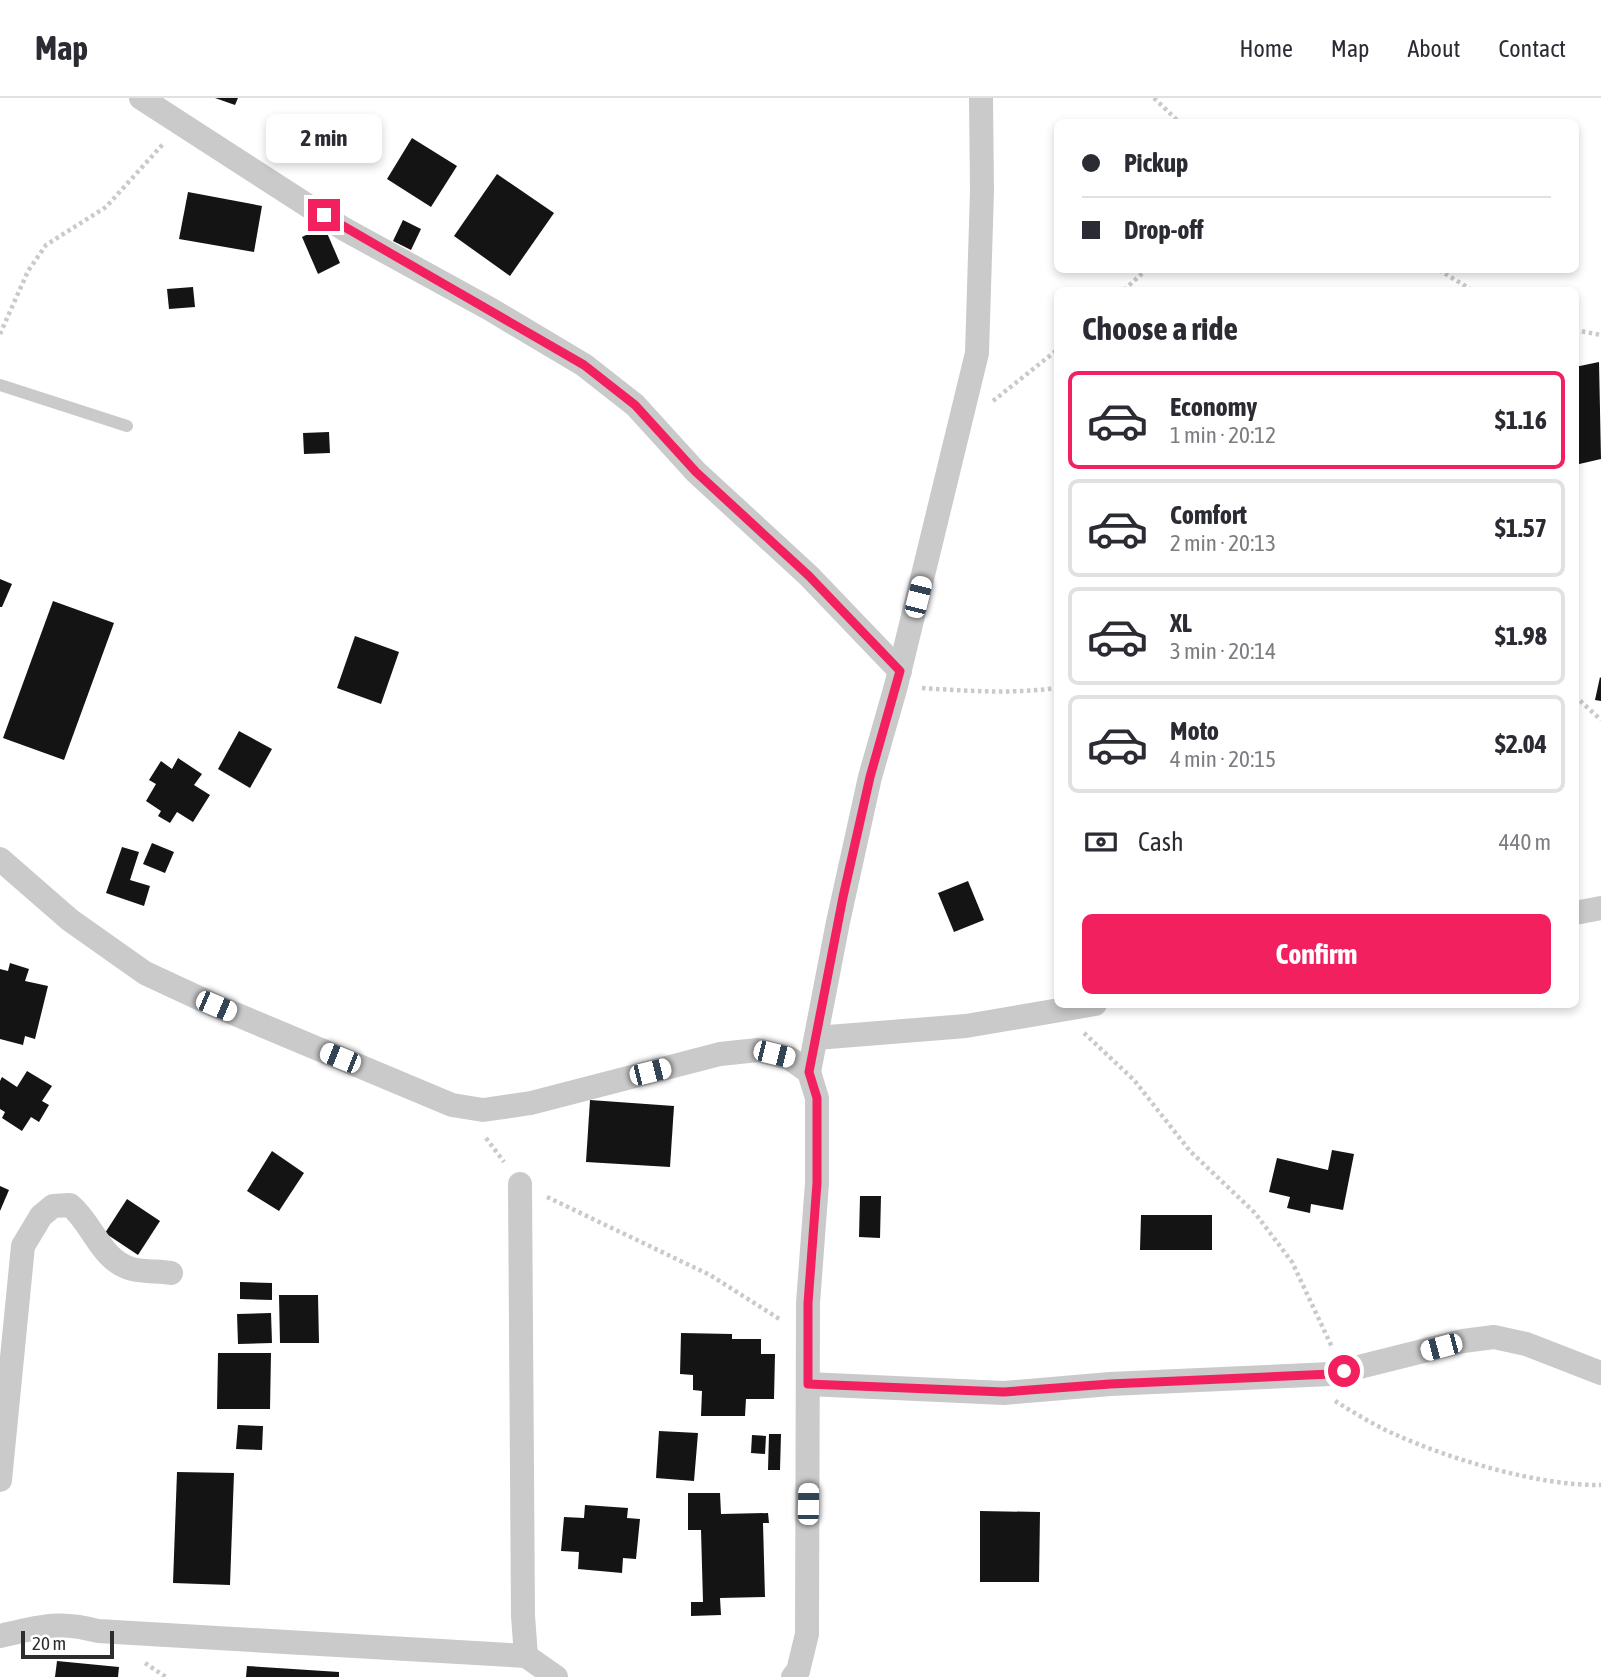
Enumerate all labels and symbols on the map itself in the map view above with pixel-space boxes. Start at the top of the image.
callout: 2 min [266,114,382,162]
route end [308,199,340,231]
car [903,574,934,620]
car [193,988,240,1024]
car [752,1039,797,1069]
car [317,1040,364,1076]
car [628,1057,673,1087]
car [1418,1331,1465,1363]
route start [1328,1355,1360,1387]
car [798,1483,819,1525]
scale bar [21,1628,114,1660]

